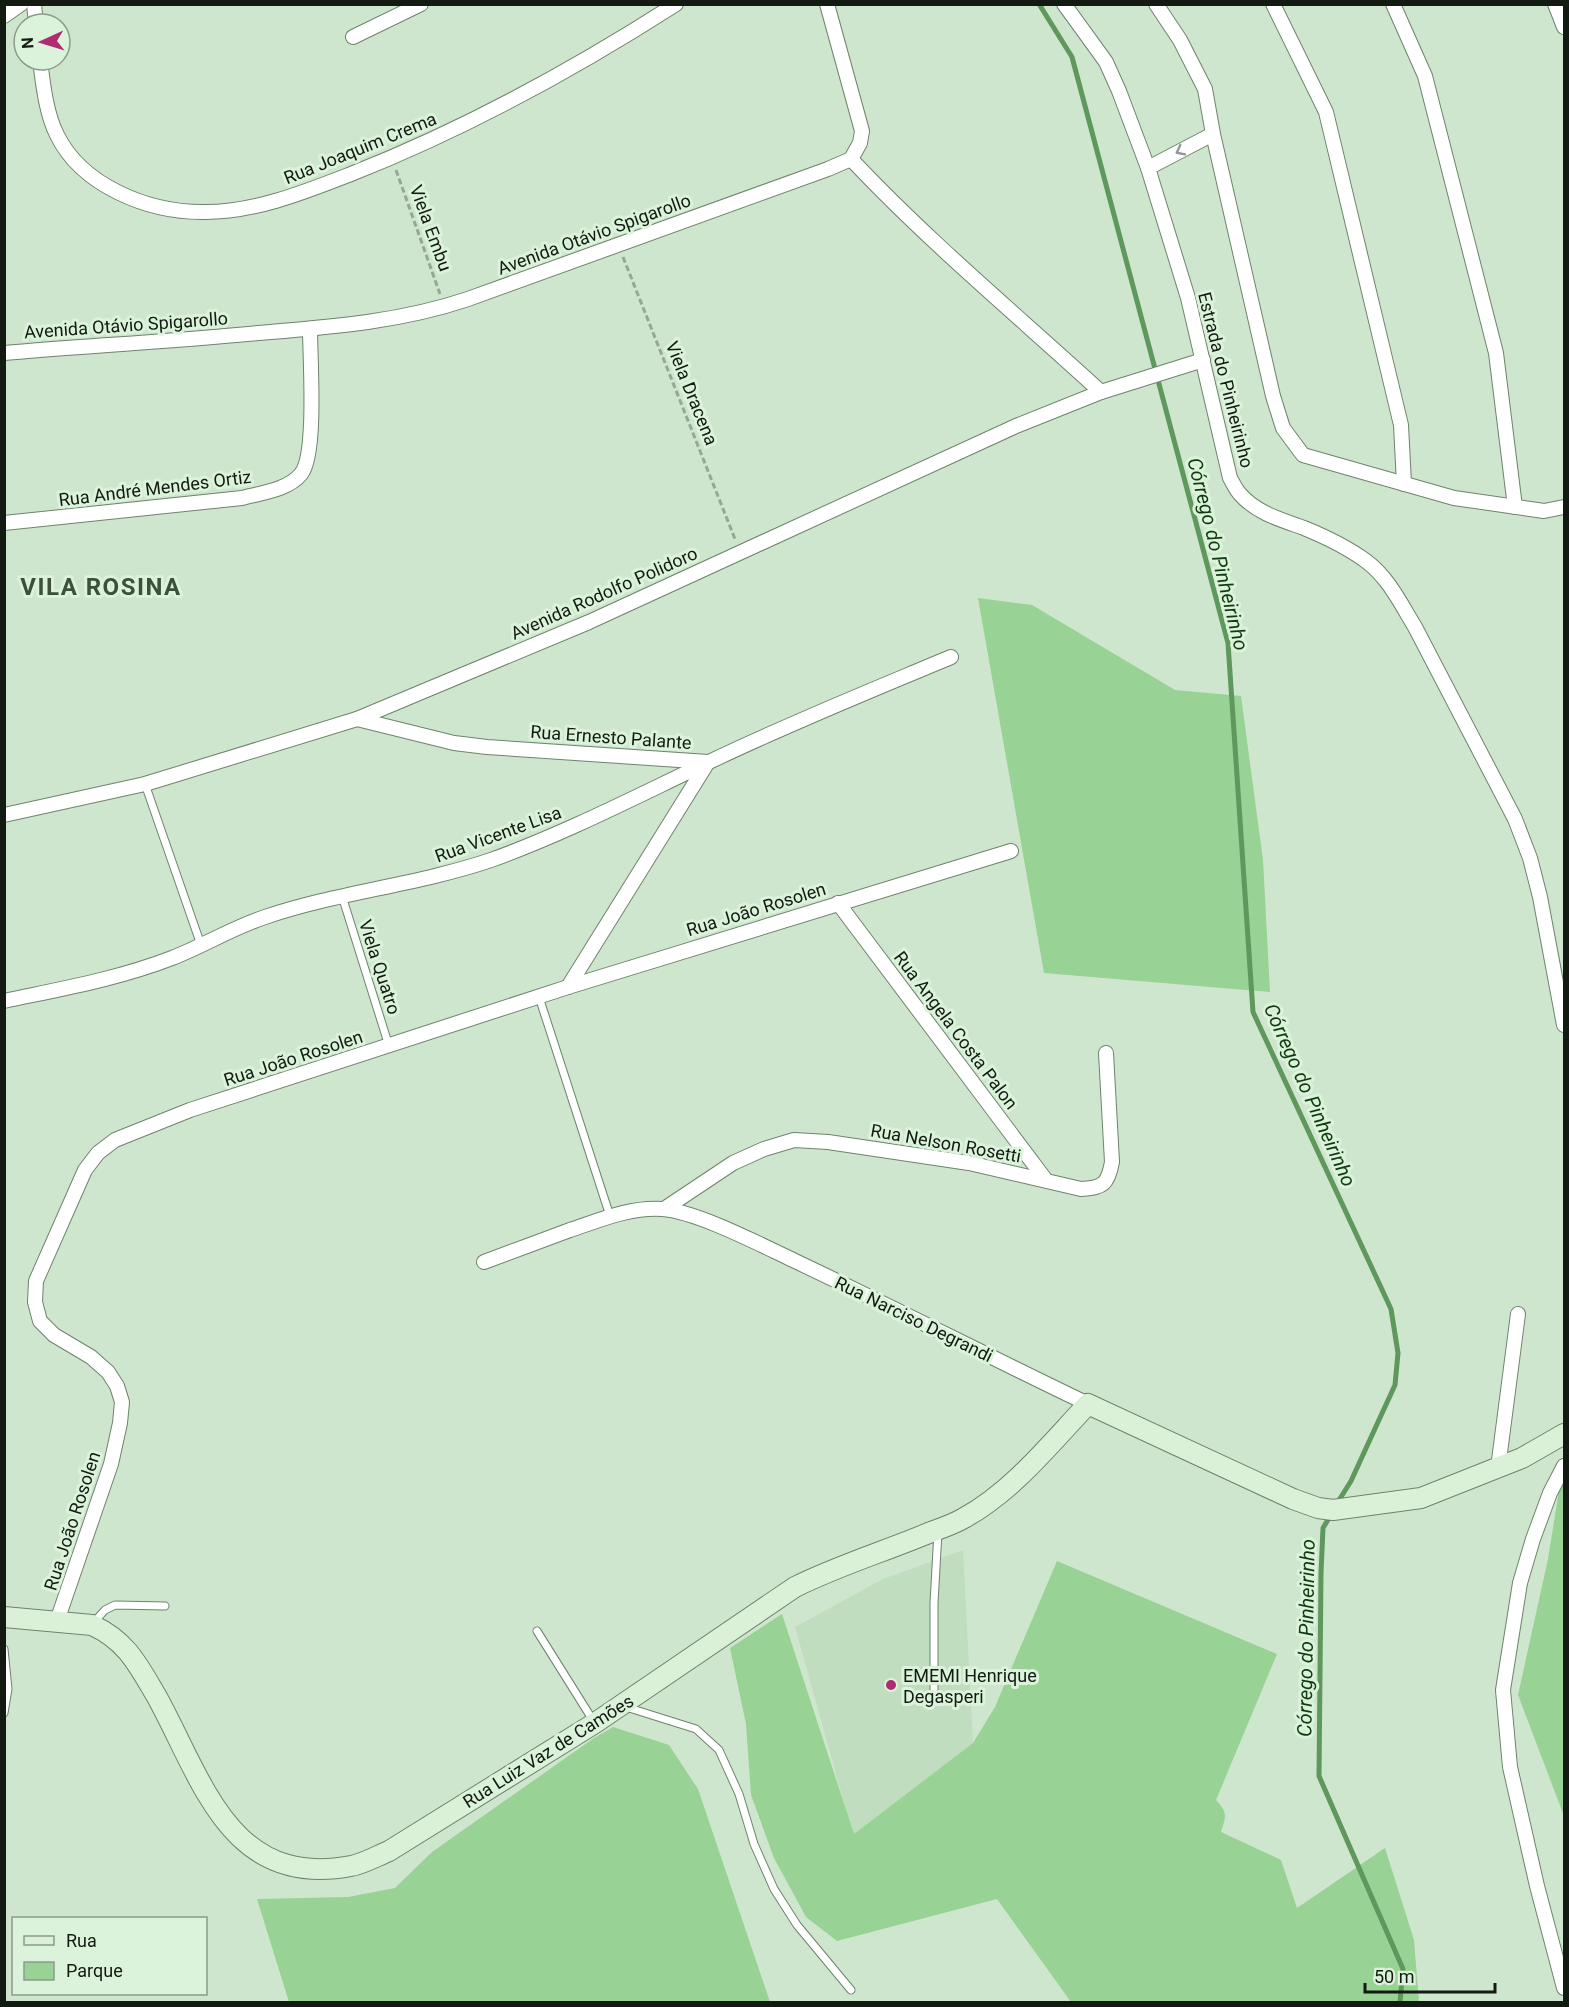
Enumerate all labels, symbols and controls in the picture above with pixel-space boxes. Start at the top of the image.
north arrow [12,12,72,72]
text: N [18,37,37,49]
street label: Rua Joaquim Crema [281,108,439,188]
one-way arrow [1176,144,1187,155]
street label: Viela Embu [406,182,456,274]
street label: Avenida Otávio Spigarollo [494,189,694,279]
street label: Estrada do Pinheirinho [1194,290,1258,470]
street label: Avenida Otávio Spigarollo [23,307,229,343]
street label: Viela Dracena [662,338,722,448]
water label: Córrego do Pinheirinho [1182,455,1254,653]
street label: Rua André Mendes Ortiz [58,466,253,510]
street label: Avenida Rodolfo Polidoro [507,542,701,644]
district label: VILA ROSINA [20,573,182,601]
street label: Rua Ernesto Palante [530,721,692,753]
street label: Rua Vicente Lisa [432,801,564,867]
street label: Rua João Rosolen [684,878,828,940]
street label: Viela Quatro [355,917,405,1017]
street label: Rua Angela Costa Palon [890,947,1022,1113]
water label: Córrego do Pinheirinho [1259,1000,1361,1190]
street label: Rua João Rosolen [221,1026,365,1090]
street label: Rua Nelson Rosetti [869,1119,1023,1167]
street label: Rua Narciso Degrandi [832,1272,996,1366]
street label: Rua João Rosolen [40,1449,104,1593]
water label: Córrego do Pinheirinho [1292,1539,1320,1737]
place label: EMEMI Henrique Degasperi [903,1665,1037,1707]
marker: EMEMI Henrique Degasperi [884,1678,898,1692]
street label: Rua Luiz Vaz de Camões [459,1690,637,1812]
legend [12,1917,207,1995]
text: Rua [66,1930,97,1951]
scale bar [1365,1956,1496,1994]
text: Parque [66,1960,123,1981]
text: 50 m [1374,1966,1414,1987]

